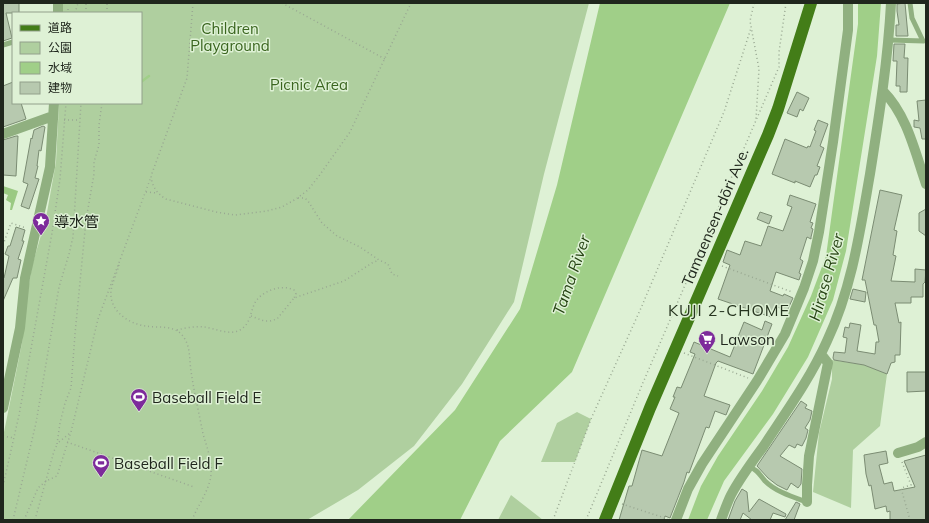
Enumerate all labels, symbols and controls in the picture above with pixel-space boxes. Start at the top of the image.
legend [12,12,142,104]
park label: Children Playground [190,19,270,55]
text: 道路 [48,20,72,35]
text: 公園 [48,40,72,55]
text: 水域 [48,60,72,75]
park label: Picnic Area [270,75,348,94]
text: 建物 [48,80,72,95]
street label: Tamaensen-dōri Ave. [677,145,753,289]
place icon: 導水管 [31,211,51,236]
place label: 導水管 [54,212,99,231]
water label: Hirase River [804,230,848,323]
water label: Tama River [548,231,594,318]
district label: KUJI 2-CHOME [668,300,790,320]
supermarket icon: Lawson [697,329,717,354]
place label: Lawson [720,330,775,349]
sports icon: Baseball Field E [129,387,149,412]
place label: Baseball Field E [152,388,262,407]
sports icon: Baseball Field F [91,453,111,478]
place label: Baseball Field F [114,454,223,473]

